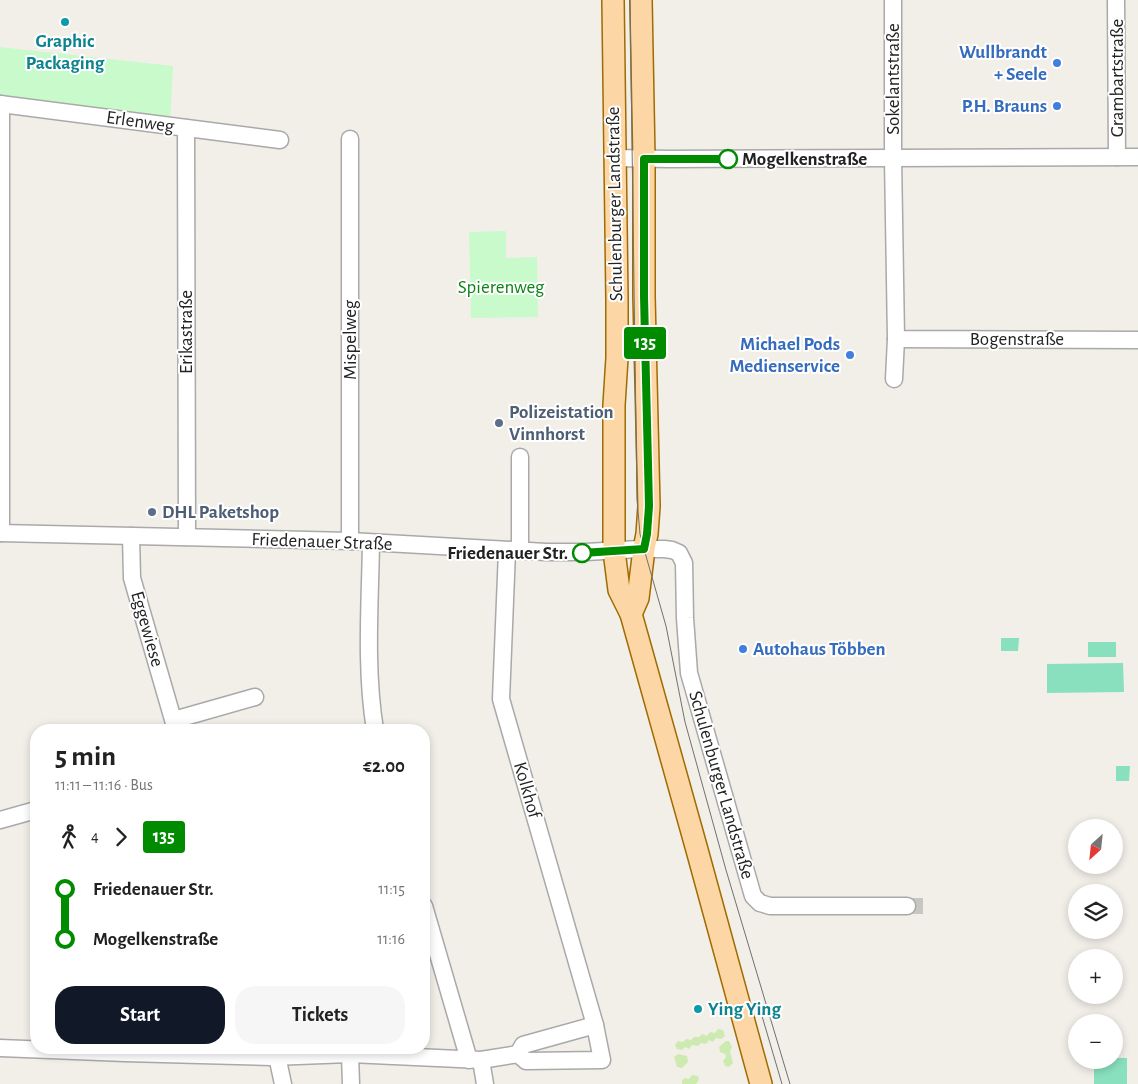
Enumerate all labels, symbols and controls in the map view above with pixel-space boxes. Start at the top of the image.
marker: Graphic Packaging [59,16,71,28]
street label: Grambartstraße [1108,19,1127,137]
street label: Sokelantstraße [884,23,903,135]
place label: Graphic Packaging [26,32,105,73]
place label: Wullbrandt + Seele [959,43,1048,84]
marker: Wullbrandt + Seele [1051,57,1063,69]
place label: P.H. Brauns [962,97,1047,116]
marker: P.H. Brauns [1051,100,1063,112]
street label: Schulenburger Landstraße [604,107,626,301]
street label: Erlenweg [105,108,176,136]
marker: Mogelkenstraße [718,149,738,169]
place label: Mogelkenstraße [742,150,867,169]
park label: Spierenweg [458,278,545,297]
street label: Erikastraße [177,290,196,374]
street label: Mispelweg [341,299,360,380]
line badge: 135 [616,327,674,359]
street label: Bogenstraße [970,330,1064,349]
text: 135 [634,334,656,352]
place label: Michael Pods Medienservice [730,335,840,376]
marker: Michael Pods Medienservice [844,349,856,361]
place label: Polizeistation Vinnhorst [509,403,614,444]
marker: Polizeistation Vinnhorst [493,417,505,429]
place label: DHL Paketshop [162,503,279,522]
marker: DHL Paketshop [146,506,158,518]
street label: Friedenauer Straße [251,530,393,554]
marker: Friedenauer Str. [572,543,592,563]
place label: Friedenauer Str. [447,544,568,563]
street label: Eggewiese [127,589,167,669]
place label: Autohaus Többen [753,640,886,659]
marker: Autohaus Többen [737,643,749,655]
street label: Schulenburger Landstraße [685,689,757,881]
text: 5 min [55,743,116,771]
text: €2.00 [363,757,405,776]
street label: Kolkhof [510,760,544,821]
text: 11:11 – 11:16 · Bus [55,777,153,793]
north arrow [1068,819,1122,874]
map controls [1068,819,1123,1069]
icon: walk [55,823,83,851]
icon: forward [107,823,135,851]
text: 4 [91,828,99,844]
text: 135 [153,828,175,846]
text: Friedenauer Str. [93,880,214,899]
text: 11:15 [378,881,405,897]
button: layers [1068,884,1123,939]
text: Mogelkenstraße [93,930,218,949]
text: 11:16 [377,931,405,947]
button: + [1068,949,1123,1004]
button: Start [55,986,225,1044]
button: Tickets [235,986,405,1044]
place label: Ying Ying [708,1000,781,1019]
marker: Ying Ying [692,1003,704,1015]
button: − [1068,1014,1123,1069]

